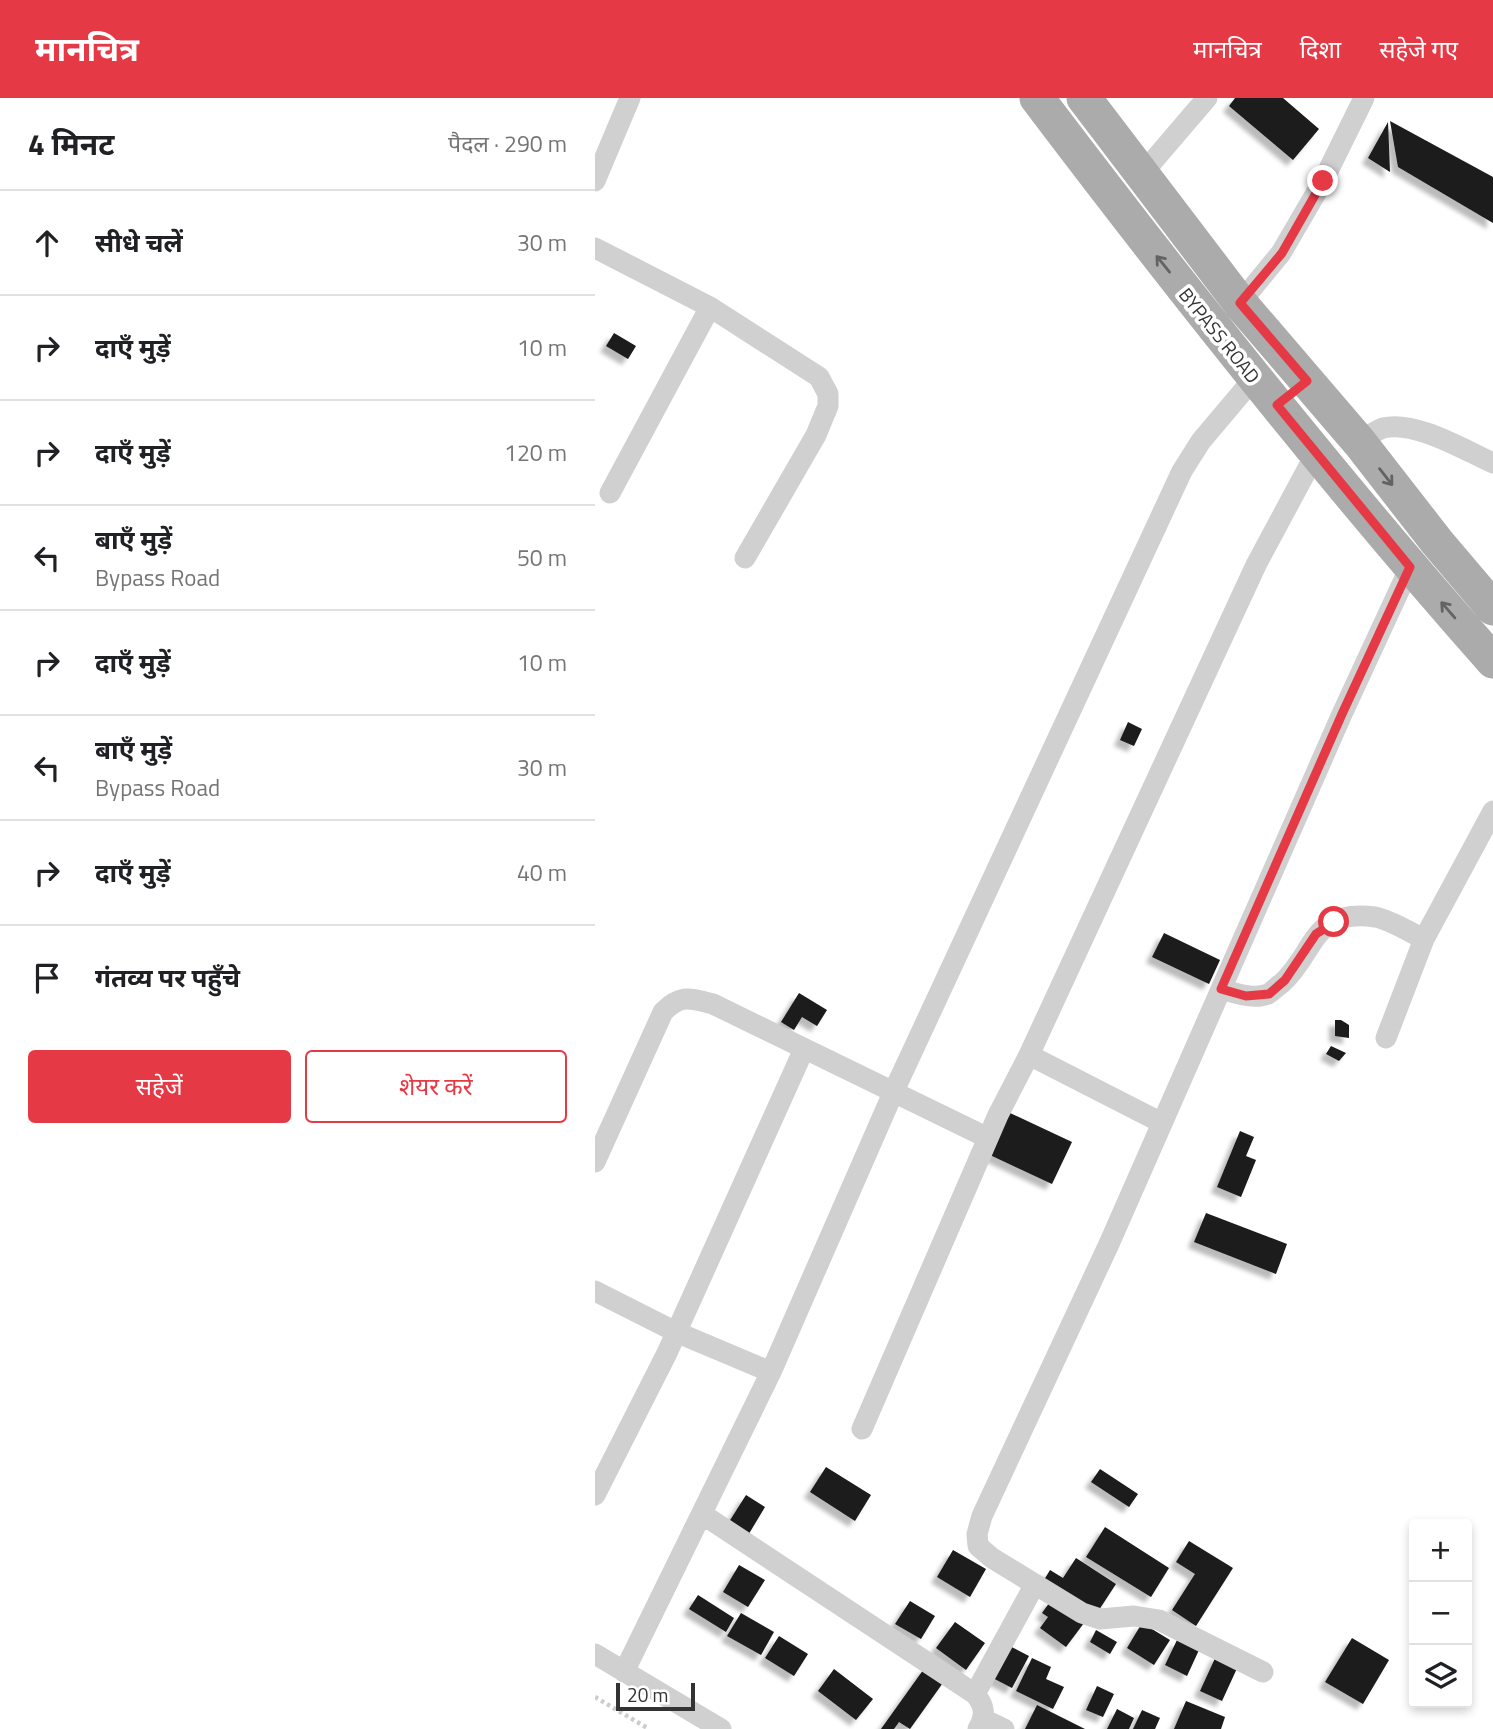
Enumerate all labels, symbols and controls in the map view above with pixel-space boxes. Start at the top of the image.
text: मानचित्र [35,24,139,74]
text: मानचित्र [1193,31,1262,67]
text: दिशा [1300,31,1341,67]
text: सहेजे गए [1379,31,1458,67]
text: 4 मिनट [28,121,114,167]
text: पैदल · 290 m [448,126,567,161]
route end [1307,165,1338,196]
text: सीधे चलें [95,223,183,262]
icon: ahead [28,224,66,262]
text: 30 m [517,225,567,260]
one-way arrow [1156,256,1171,274]
street label: BYPASS ROAD [1172,281,1268,389]
text: दाएँ मुड़ें [95,328,171,367]
icon: right [28,329,66,367]
text: 10 m [517,330,567,365]
text: दाएँ मुड़ें [95,433,171,472]
icon: right [28,434,66,472]
text: 120 m [504,435,567,470]
one-way arrow [1379,467,1394,486]
text: बाएँ मुड़ें [95,520,172,559]
icon: left [28,539,66,577]
text: 50 m [517,540,567,575]
text: Bypass Road [95,560,220,595]
one-way arrow [1440,601,1456,619]
text: दाएँ मुड़ें [95,643,171,682]
icon: right [28,644,66,682]
text: 10 m [517,645,567,680]
text: बाएँ मुड़ें [95,730,172,769]
icon: left [28,749,66,787]
text: 30 m [517,750,567,785]
text: Bypass Road [95,770,220,805]
text: दाएँ मुड़ें [95,853,171,892]
icon: right [28,854,66,892]
text: 40 m [517,855,567,890]
route start [1318,906,1349,937]
text: गंतव्य पर पहुँचे [95,958,240,997]
icon: arrive [28,959,66,997]
button: सहेजें [28,1050,291,1123]
button: शेयर करें [305,1050,567,1123]
map controls [1409,1519,1472,1708]
button: + [1409,1519,1472,1582]
button: − [1409,1582,1472,1645]
button: layers [1409,1645,1472,1708]
scale bar [616,1680,695,1712]
text: 20 m [627,1680,668,1709]

